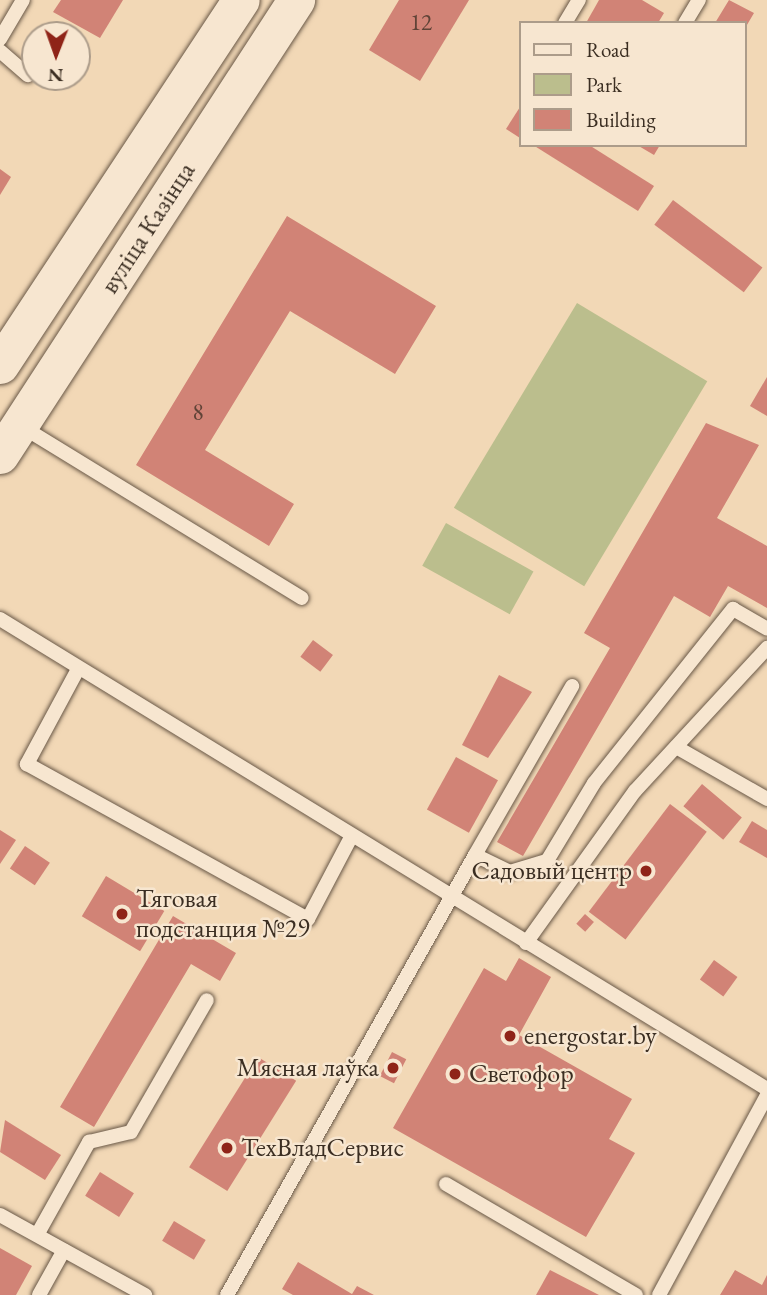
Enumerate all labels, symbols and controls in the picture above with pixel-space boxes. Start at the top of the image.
house number: 12 [410,8,432,36]
north arrow [21,21,91,91]
legend [518,21,746,147]
text: Road [586,36,630,63]
text: N [48,63,64,88]
text: Park [586,71,622,98]
text: Building [586,106,656,133]
street label: вуліца Казінца [94,157,202,299]
house number: 8 [192,398,204,426]
place label: Садовый центр [471,855,632,887]
marker: Садовый центр [638,863,654,879]
place label: Тяговая подстанция №29 [136,883,310,944]
marker: Тяговая подстанция №29 [114,906,130,922]
place label: energostar.by [524,1020,657,1052]
marker: energostar.by [502,1028,518,1044]
place label: Мясная лаўка [237,1052,379,1084]
place label: Светофор [469,1058,574,1090]
marker: Мясная лаўка [385,1060,401,1076]
marker: Светофор [447,1066,463,1082]
place label: ТехВладСервис [241,1132,404,1164]
marker: ТехВладСервис [219,1140,235,1156]

